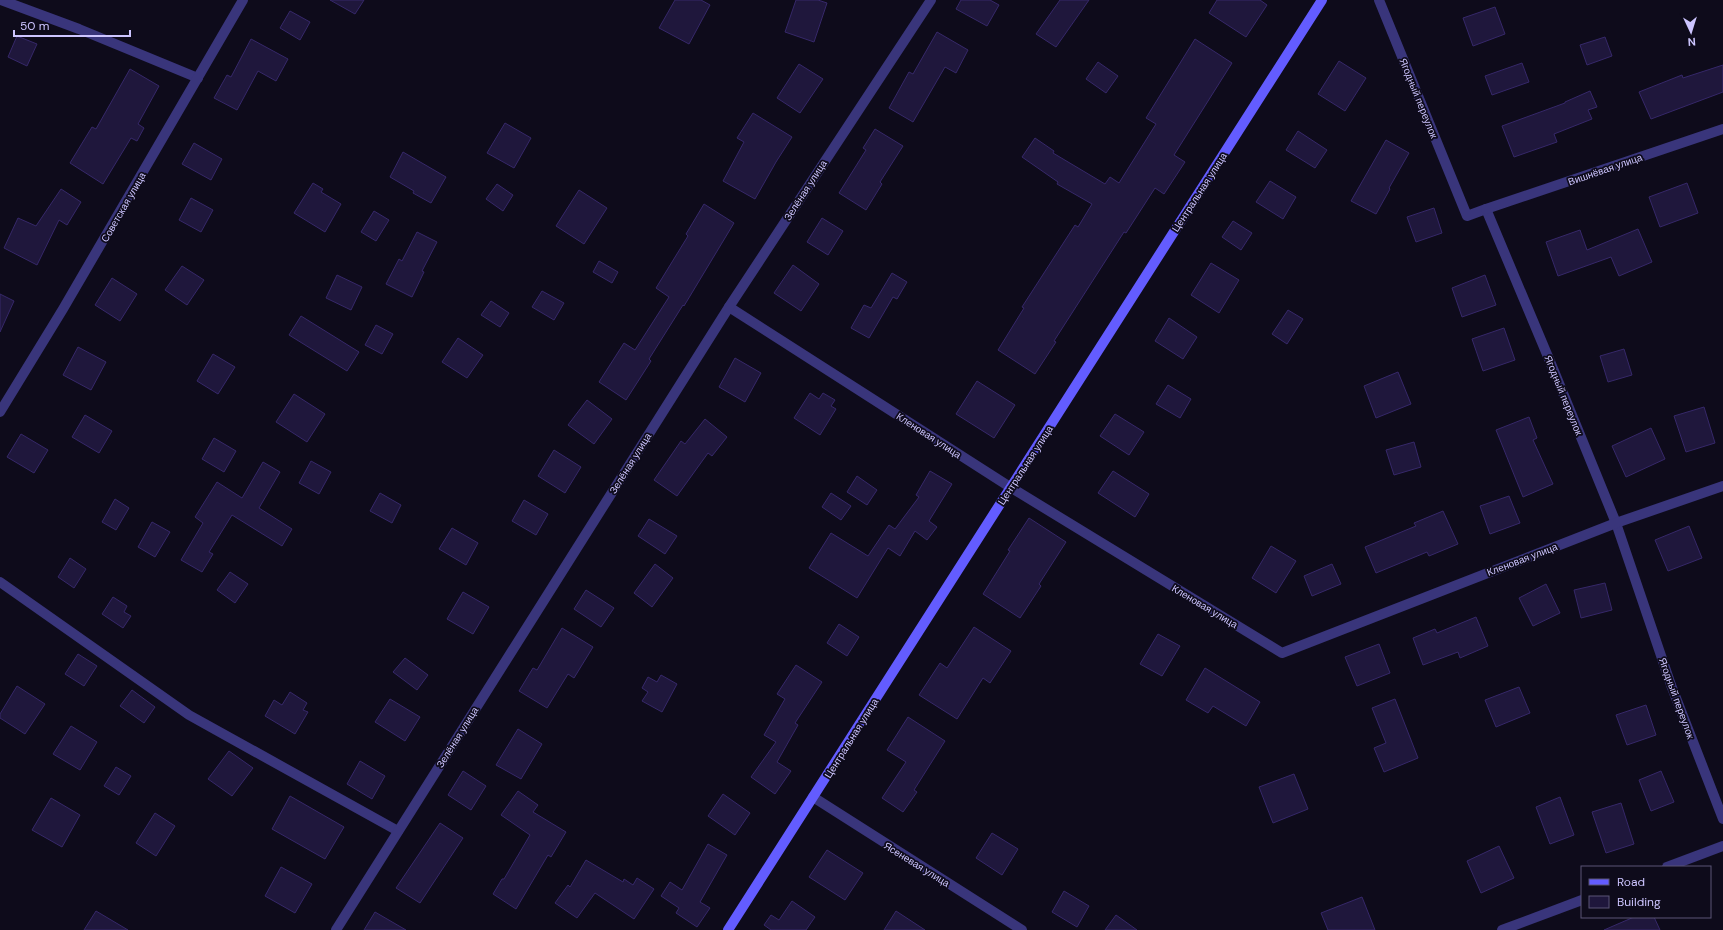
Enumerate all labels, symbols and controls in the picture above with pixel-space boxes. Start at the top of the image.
scale bar [14,12,130,38]
north arrow [1671,12,1711,52]
text: 50 m [20,18,49,34]
text: N [1687,35,1696,49]
street label: Ягодный переулок [1397,56,1441,141]
street label: Центральная улица [1169,150,1230,234]
street label: Вишнёвая улица [1566,151,1644,188]
street label: Зелёная улица [781,157,830,223]
street label: Советская улица [98,170,149,244]
street label: Ягодный переулок [1542,353,1586,438]
street label: Кленовая улица [894,410,964,461]
street label: Центральная улица [995,423,1056,507]
street label: Зелёная улица [607,430,655,496]
street label: Кленовая улица [1485,540,1560,579]
street label: Кленовая улица [1169,582,1240,631]
street label: Ягодный переулок [1656,656,1697,741]
street label: Центральная улица [822,695,882,781]
street label: Зелёная улица [434,704,482,770]
street label: Ясеневая улица [881,839,952,890]
legend [1581,866,1711,918]
text: Road [1617,874,1645,890]
text: Building [1617,894,1661,910]

